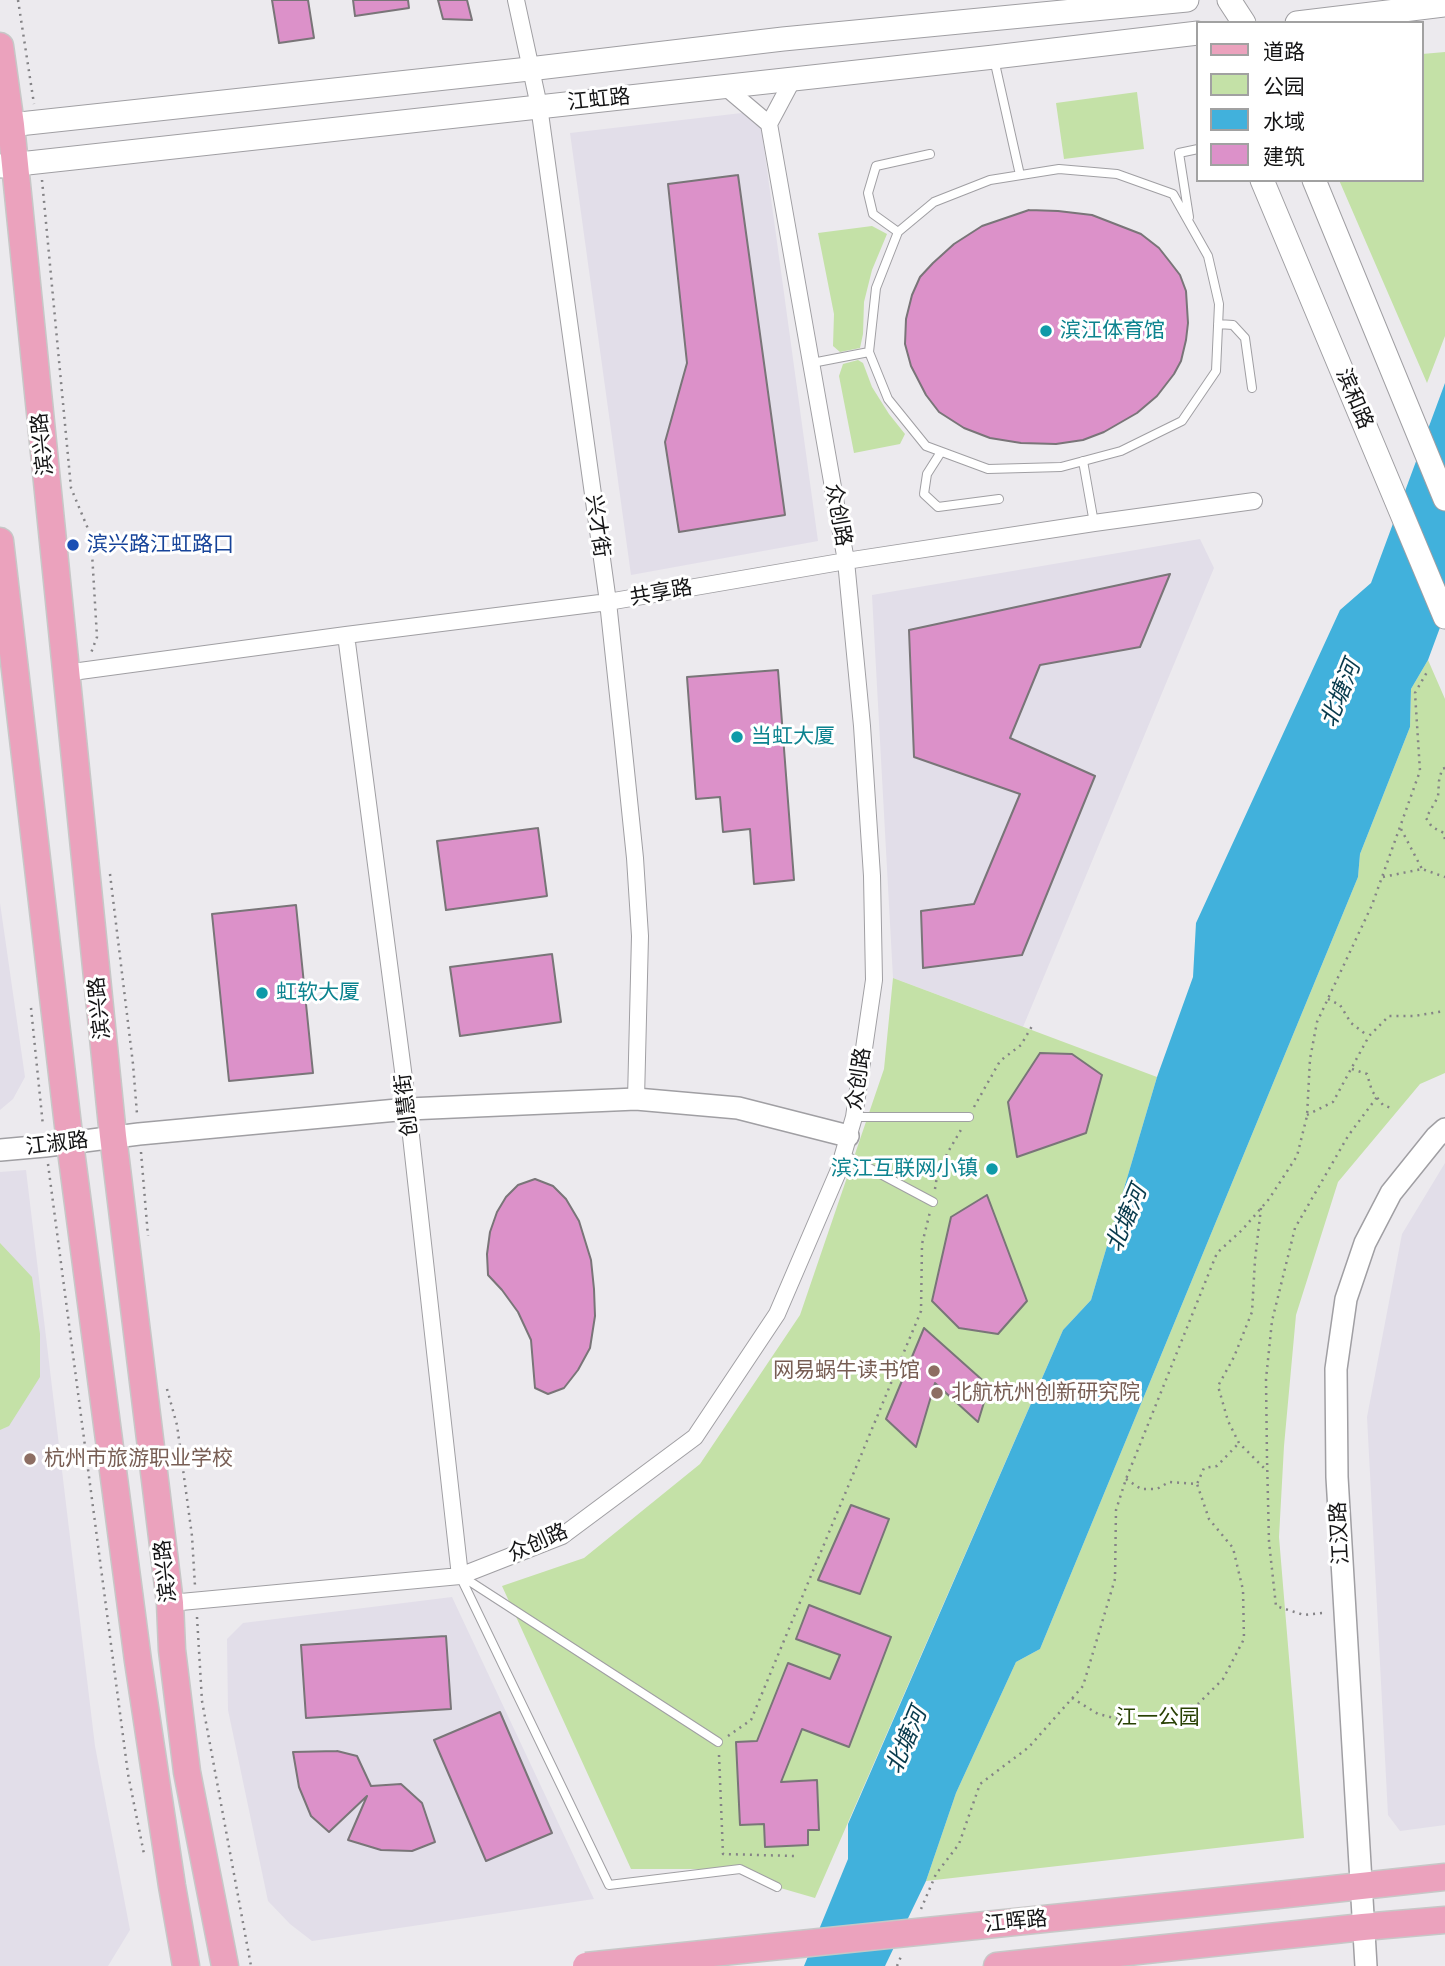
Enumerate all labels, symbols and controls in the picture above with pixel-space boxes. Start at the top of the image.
legend [1196,21,1424,182]
text: 道路 [1263,38,1305,65]
text: 公园 [1263,73,1305,100]
street label: 江虹路 [566,84,632,116]
text: 水域 [1263,108,1305,135]
text: 建筑 [1263,143,1305,170]
place label: 滨江体育馆 [1060,318,1165,344]
marker: 滨江体育馆 [1038,323,1054,339]
street label: 滨和路 [1330,365,1378,433]
street label: 滨兴路 [27,411,59,477]
street label: 众创路 [820,482,856,548]
street label: 兴才街 [580,493,614,559]
place label: 滨兴路江虹路口 [87,532,234,558]
marker: 滨兴路江虹路口 [65,537,81,553]
street label: 共享路 [628,575,694,611]
water label: 北塘河 [1315,657,1367,731]
place label: 当虹大厦 [751,724,835,750]
marker: 当虹大厦 [729,729,745,745]
street label: 滨兴路 [84,975,116,1041]
place label: 虹软大厦 [276,980,360,1006]
marker: 虹软大厦 [254,985,270,1001]
street label: 众创路 [842,1046,876,1112]
street label: 创慧街 [391,1072,423,1138]
street label: 江淑路 [24,1128,90,1160]
place label: 滨江互联网小镇 [831,1156,978,1182]
marker: 滨江互联网小镇 [984,1161,1000,1177]
water label: 北塘河 [1101,1182,1153,1256]
place label: 网易蜗牛读书馆 [773,1358,920,1384]
marker: 网易蜗牛读书馆 [926,1363,942,1379]
place label: 北航杭州创新研究院 [951,1380,1140,1406]
marker: 北航杭州创新研究院 [929,1385,945,1401]
place label: 杭州市旅游职业学校 [44,1446,233,1472]
marker: 杭州市旅游职业学校 [22,1451,38,1467]
street label: 江汉路 [1326,1501,1354,1565]
street label: 众创路 [504,1519,572,1567]
street label: 滨兴路 [150,1538,182,1604]
water label: 北塘河 [881,1704,933,1778]
park label: 江一公园 [1116,1705,1200,1731]
street label: 江晖路 [983,1906,1049,1938]

